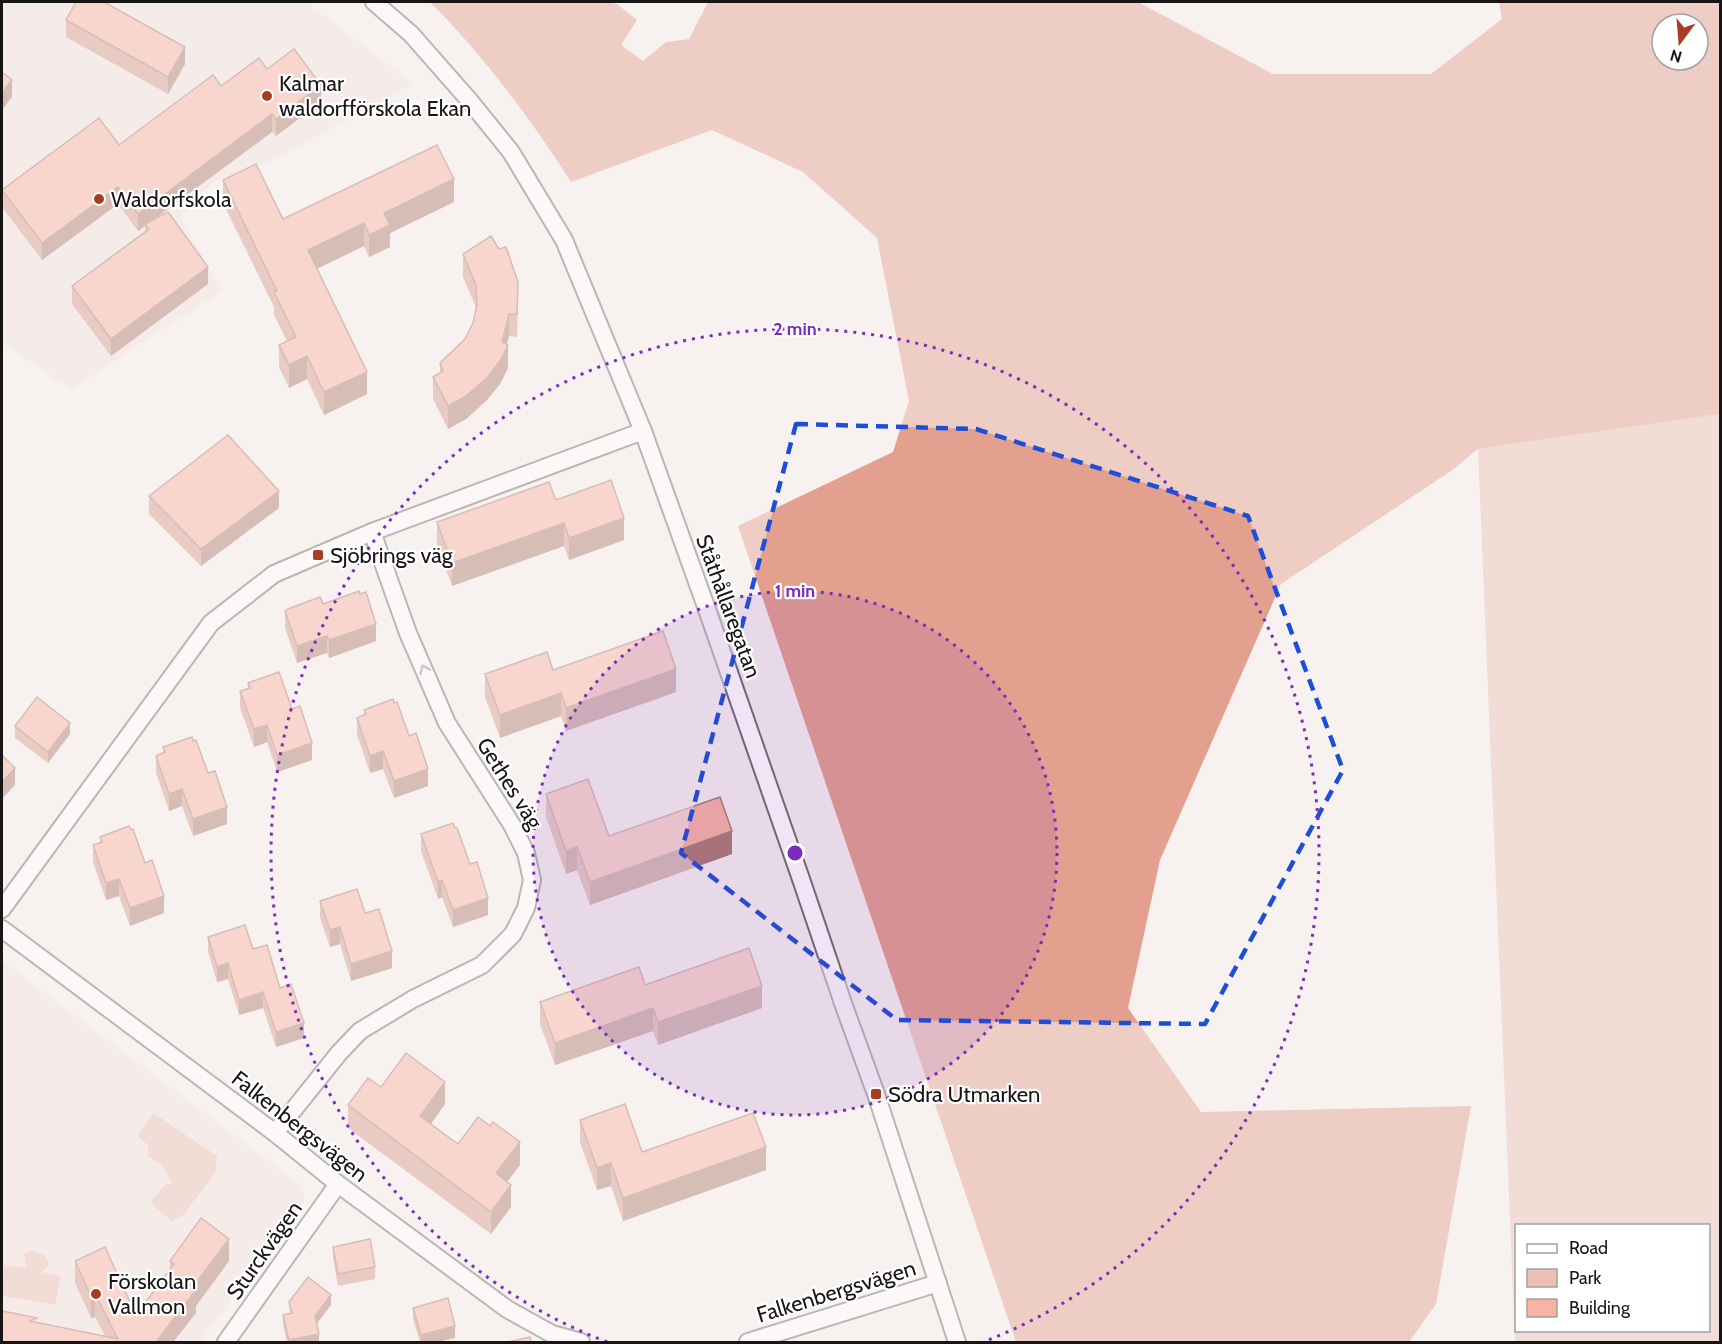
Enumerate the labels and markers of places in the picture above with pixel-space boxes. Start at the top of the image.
place label: Kalmar waldorfförskola Ekan [279,70,471,122]
marker: Kalmar waldorfförskola Ekan [260,89,274,103]
place label: Waldorfskola [111,186,232,213]
marker: Waldorfskola [92,192,106,206]
place label: Sjöbrings väg [330,542,454,569]
marker: Sjöbrings väg [311,548,325,562]
centre of rings [785,843,805,863]
place label: Södra Utmarken [888,1081,1040,1108]
marker: Södra Utmarken [869,1087,883,1101]
place label: Förskolan Vallmon [108,1268,196,1320]
marker: Förskolan Vallmon [89,1287,103,1301]

